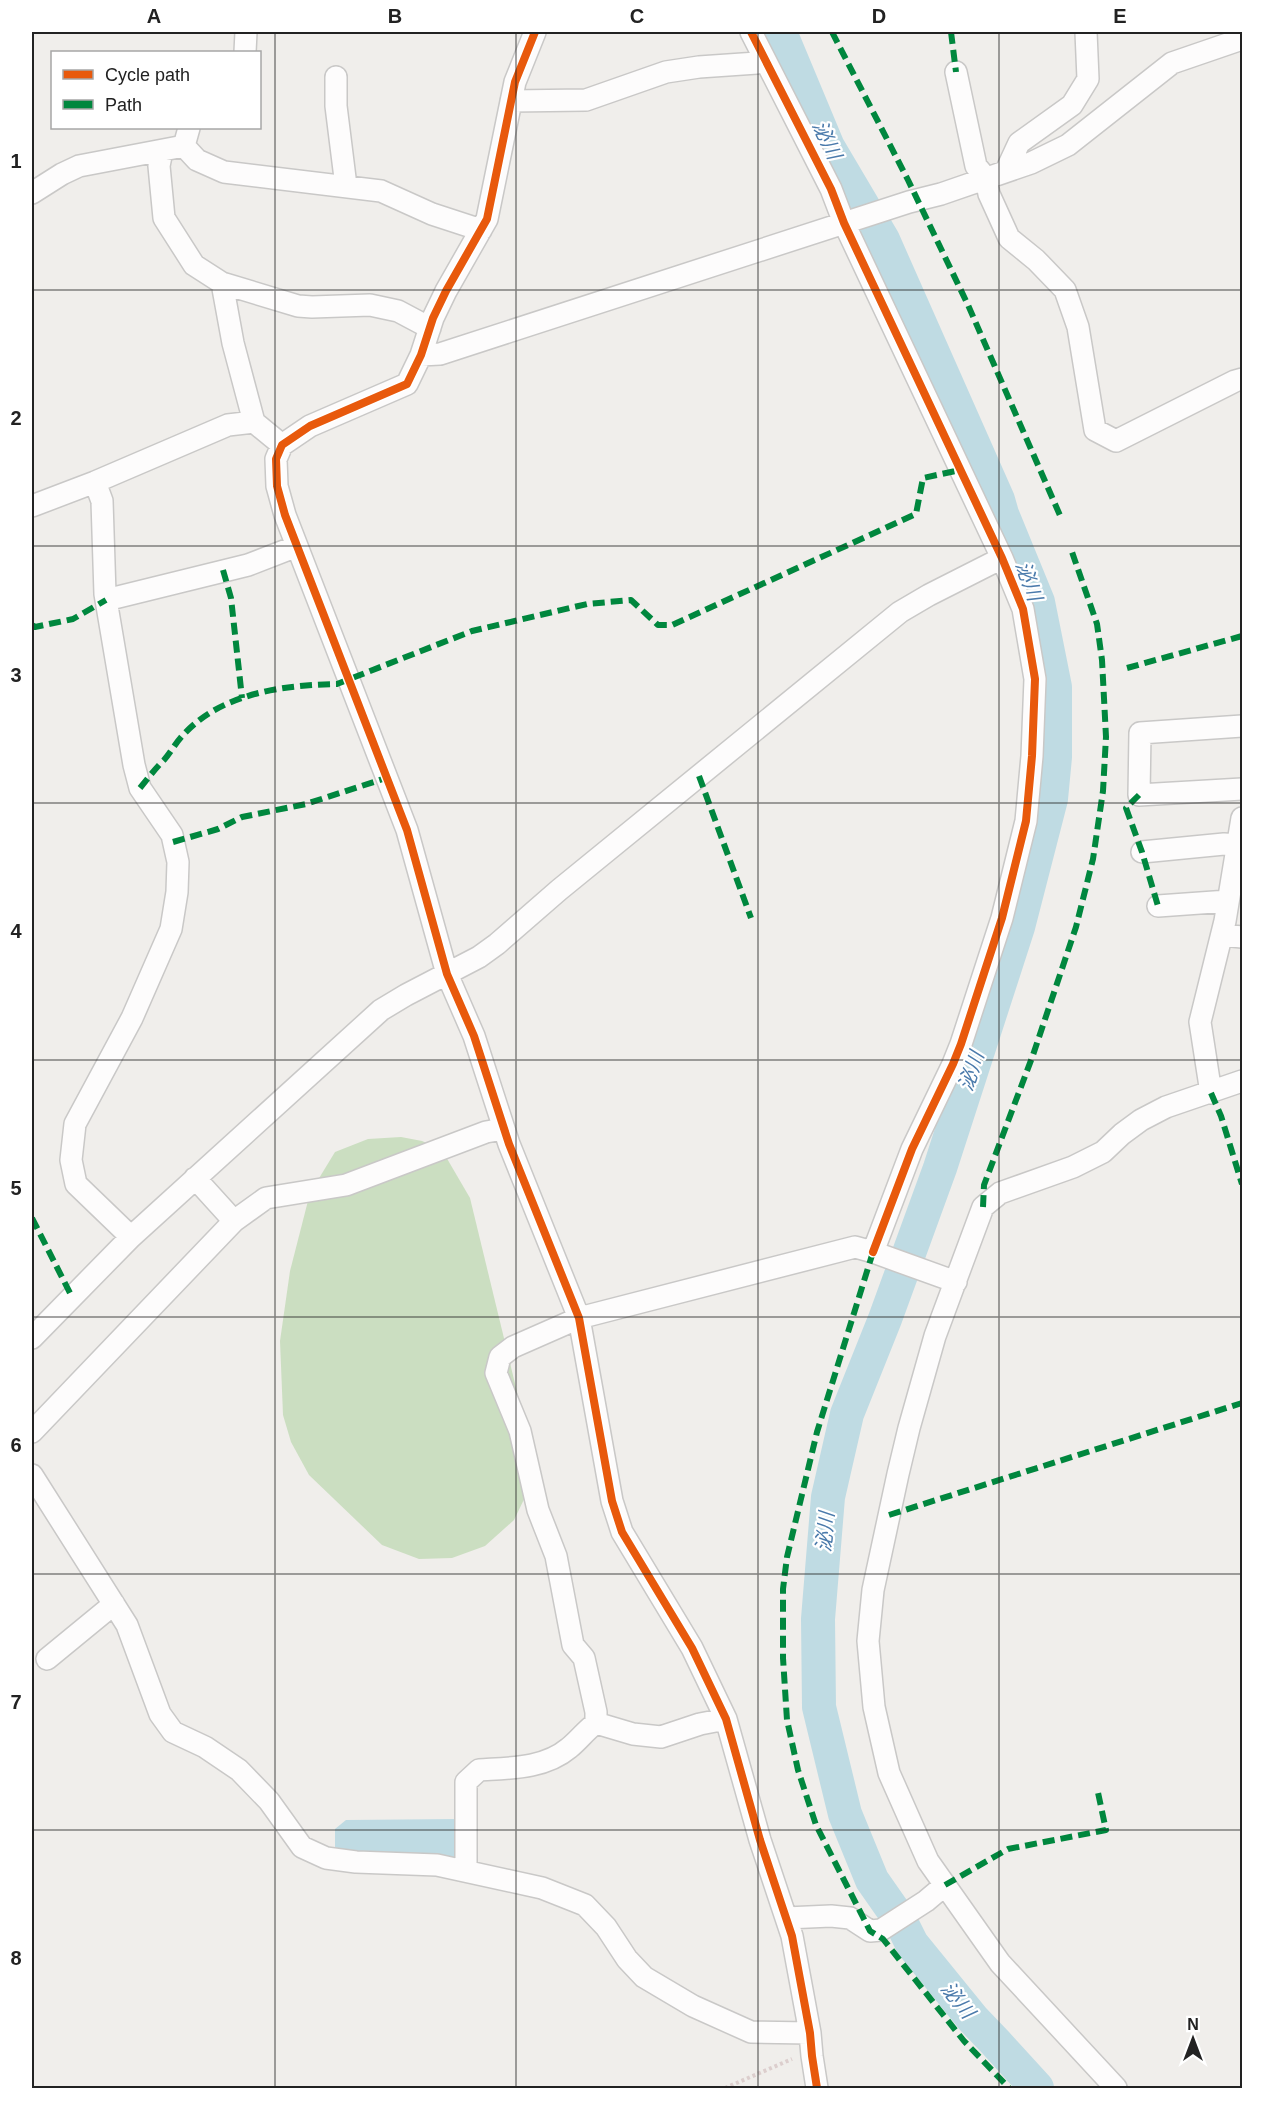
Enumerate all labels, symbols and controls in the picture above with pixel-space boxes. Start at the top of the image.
text: A [147,5,161,27]
text: B [388,5,402,27]
text: C [630,5,644,27]
text: D [872,5,886,27]
text: E [1113,5,1127,27]
legend [51,51,261,129]
text: Cycle path [105,65,190,85]
text: Path [105,95,142,115]
water label: 泌川 [808,117,847,165]
text: 1 [10,150,22,172]
text: 2 [10,407,22,429]
water label: 泌川 [1012,558,1047,605]
text: 3 [10,664,22,686]
text: 4 [10,920,22,942]
water label: 泌川 [954,1047,988,1093]
text: 5 [10,1177,22,1199]
text: 6 [10,1434,22,1456]
water label: 泌川 [812,1509,838,1553]
text: 7 [10,1691,22,1713]
text: 8 [10,1947,22,1969]
water label: 泌川 [937,1978,980,2024]
north arrow [1163,2009,1223,2069]
text: N [1187,2016,1199,2033]

